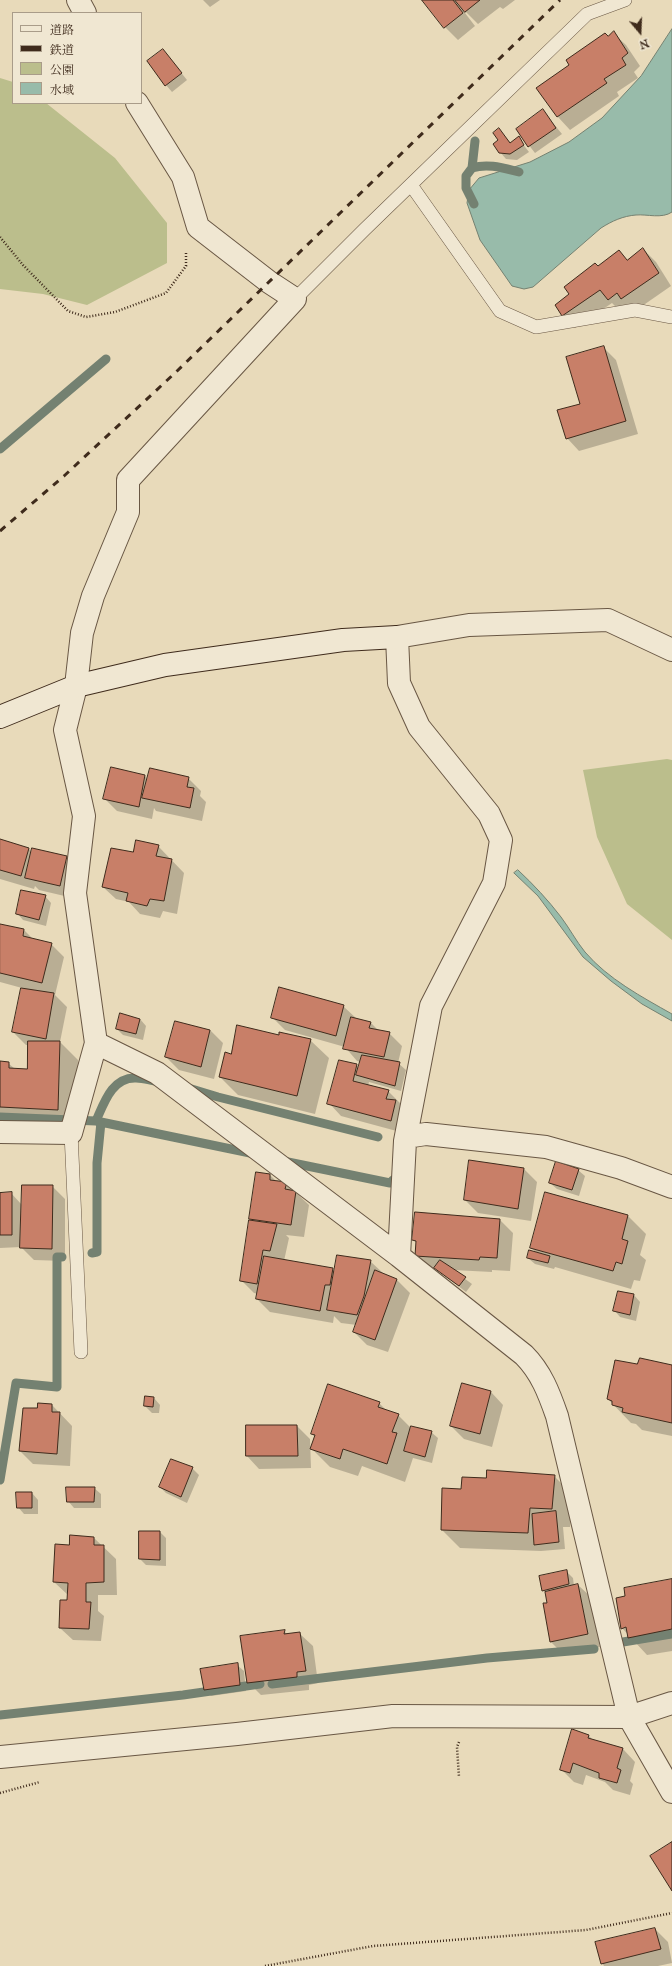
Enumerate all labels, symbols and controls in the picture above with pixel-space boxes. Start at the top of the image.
legend [12,12,142,104]
north arrow [620,12,660,52]
text: 道路 [50,23,74,37]
text: N [638,36,651,51]
text: 鉄道 [50,43,74,57]
text: 公園 [50,63,74,77]
text: 水域 [50,83,74,97]

